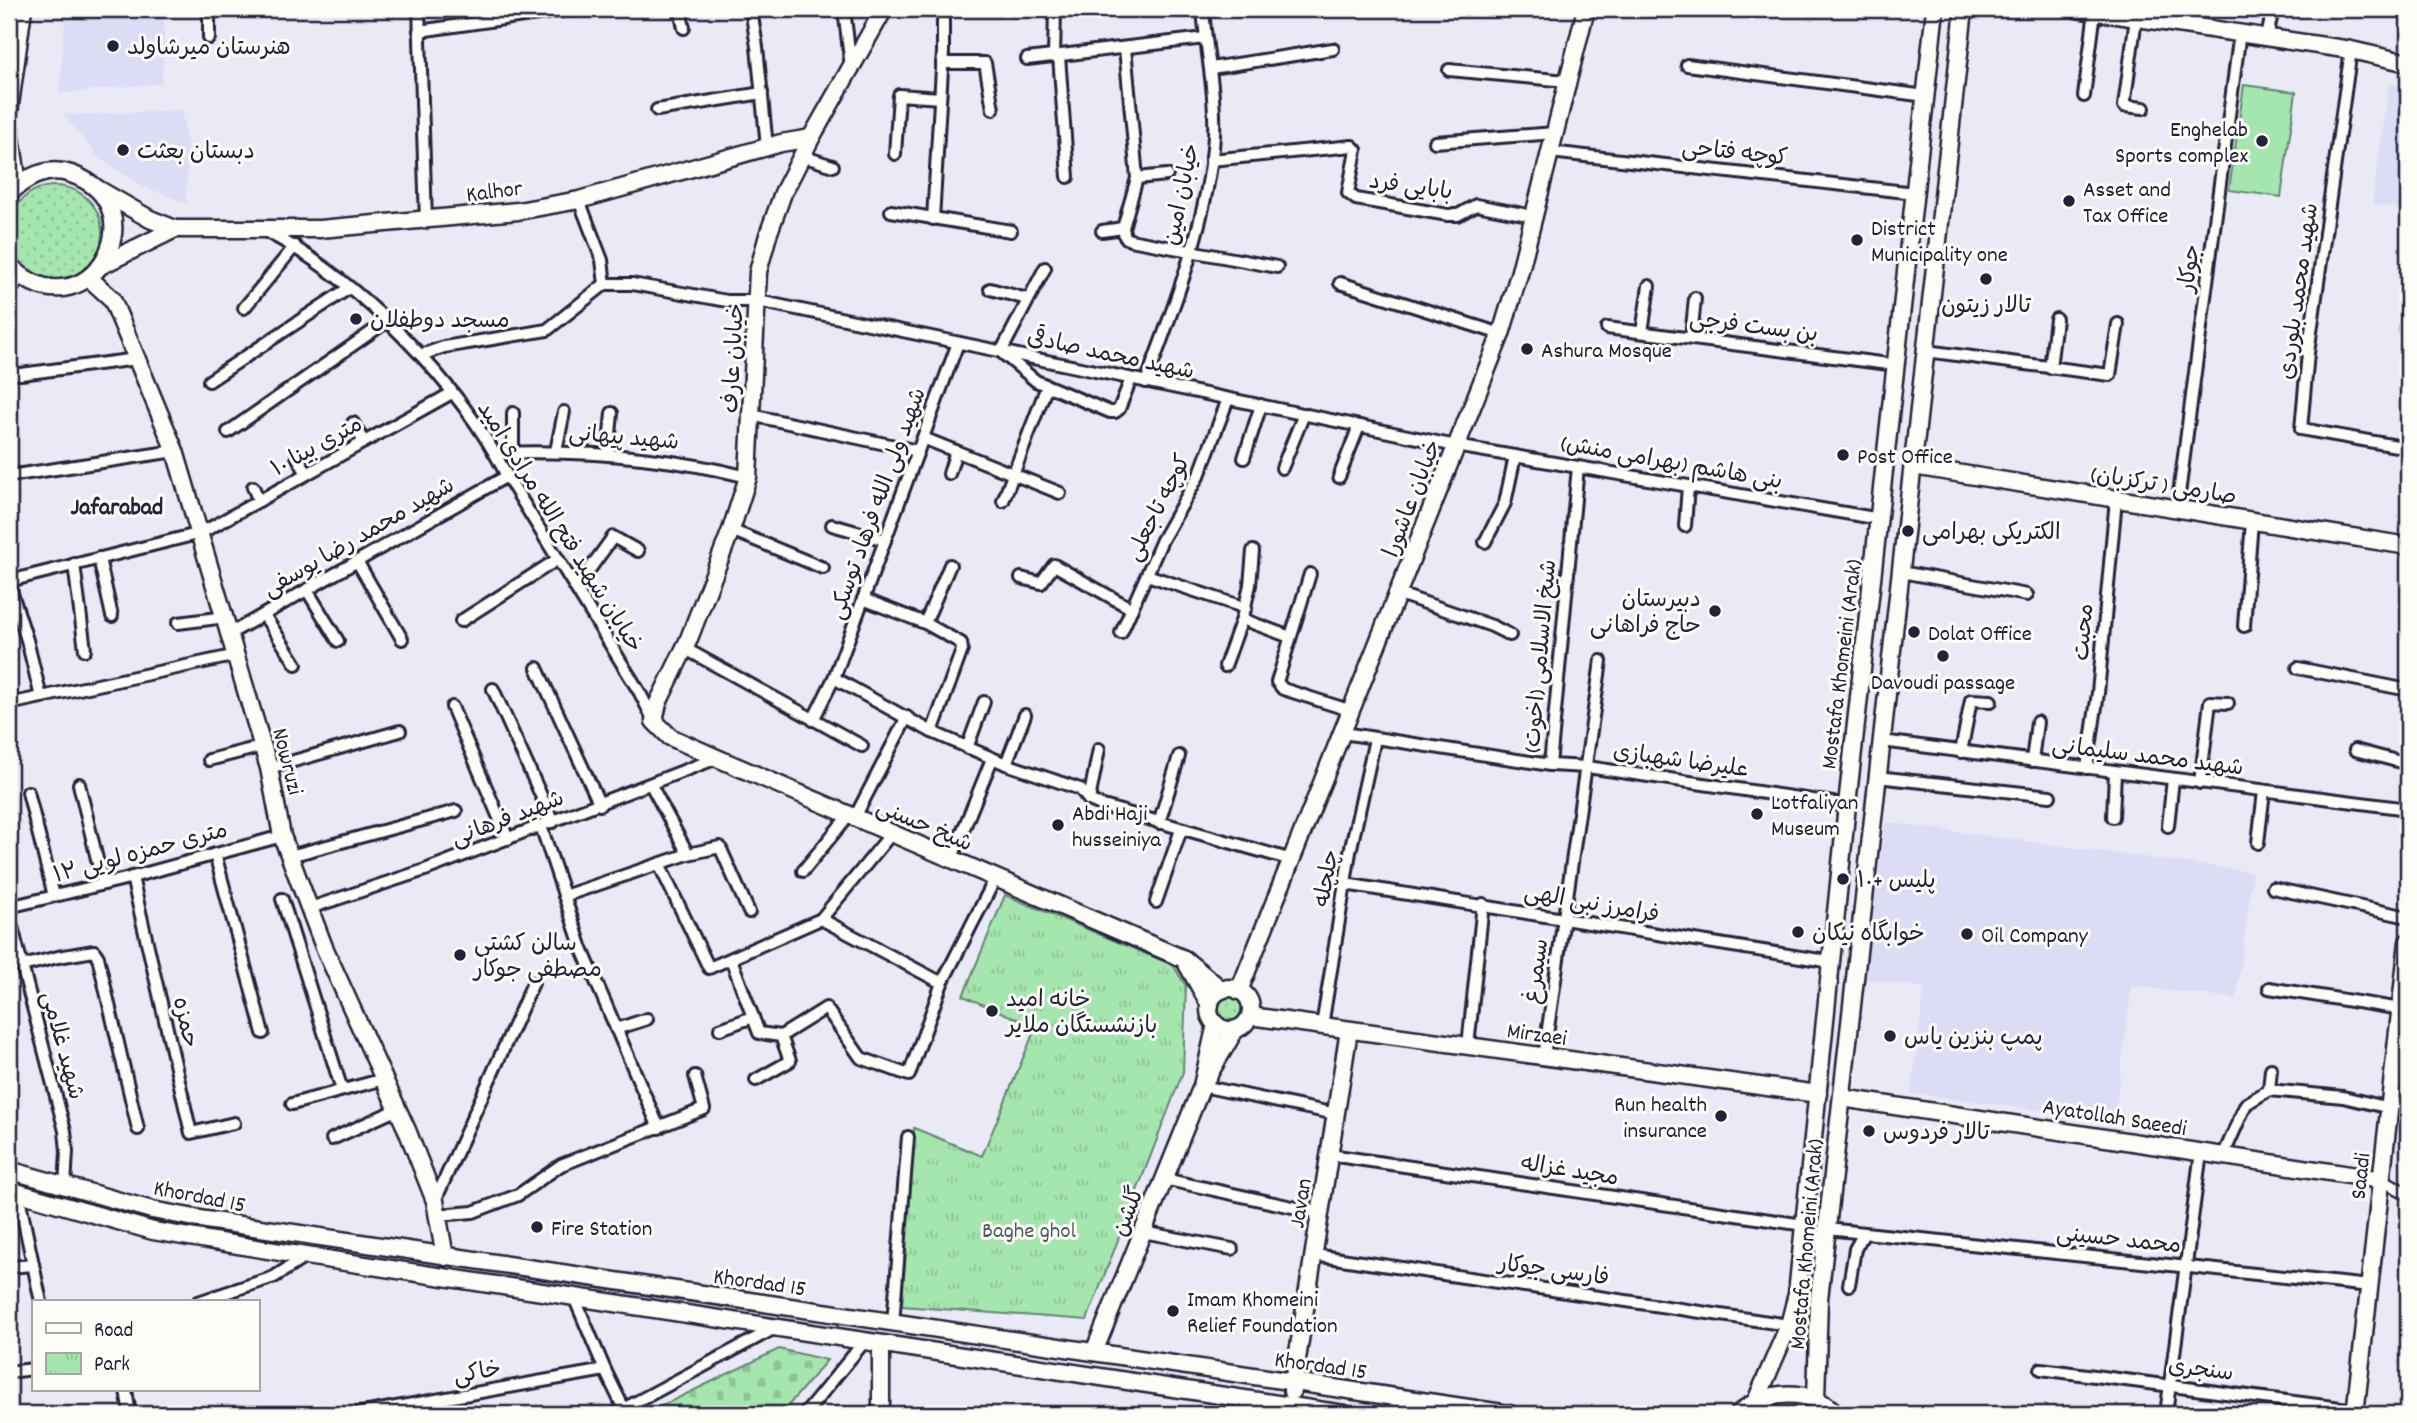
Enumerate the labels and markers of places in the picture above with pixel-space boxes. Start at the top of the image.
place label: هنرستان میرشاولد [127,33,291,66]
marker: هنرستان میرشاولد [105,38,121,54]
place label: Enghelab Sports complex [2115,115,2248,174]
marker: Enghelab Sports complex [2254,133,2270,149]
place label: دبستان بعثت [137,137,255,170]
marker: دبستان بعثت [115,142,131,158]
place label: Asset and Tax Office [2083,175,2171,234]
marker: Asset and Tax Office [2061,193,2077,209]
place label: District Municipality one [1871,214,2008,273]
marker: District Municipality one [1849,232,1865,248]
marker: تالار زیتون [1978,271,1994,287]
place label: تالار زیتون [1941,291,2031,324]
place label: مسجد دوطفلان [370,306,510,339]
marker: مسجد دوطفلان [348,311,364,327]
place label: Ashura Mosque [1541,336,1672,369]
marker: Ashura Mosque [1519,341,1535,357]
place label: Post Office [1857,442,1953,475]
marker: Post Office [1835,447,1851,463]
place label: الکتریکی بهرامی [1922,518,2061,551]
marker: الکتریکی بهرامی [1900,523,1916,539]
place label: دبیرستان حاج فراهانی [1590,585,1701,644]
marker: دبیرستان حاج فراهانی [1707,603,1723,619]
place label: Dolat Office [1928,619,2032,652]
marker: Dolat Office [1906,624,1922,640]
marker: Davoudi passage [1935,648,1951,664]
place label: Davoudi passage [1871,668,2015,701]
place label: Lotfaliyan Museum [1771,788,1858,847]
place label: Abdi Haji husseiniya [1072,799,1162,858]
marker: Lotfaliyan Museum [1749,806,1765,822]
marker: Abdi Haji husseiniya [1050,817,1066,833]
place label: پلیس +۱۰ [1857,866,1936,899]
marker: پلیس +۱۰ [1835,871,1851,887]
place label: خوابگاه نیکان [1812,919,1925,952]
place label: Oil Company [1981,921,2089,954]
marker: خوابگاه نیکان [1790,924,1806,940]
marker: Oil Company [1959,926,1975,942]
place label: سالن کشتی مصطفی جوکار [472,929,602,988]
marker: سالن کشتی مصطفی جوکار [452,947,468,963]
place label: خانه امید بازنشستگان ملایر [1004,985,1157,1044]
marker: خانه امید بازنشستگان ملایر [984,1003,1000,1019]
place label: پمپ بنزین یاس [1904,1023,2043,1056]
marker: پمپ بنزین یاس [1882,1028,1898,1044]
place label: Run health insurance [1614,1090,1707,1149]
marker: Run health insurance [1713,1108,1729,1124]
place label: تالار فردوس [1883,1118,1990,1151]
marker: تالار فردوس [1861,1123,1877,1139]
place label: Fire Station [551,1214,652,1247]
marker: Fire Station [529,1219,545,1235]
place label: Imam Khomeini Relief Foundation [1187,1285,1338,1344]
marker: Imam Khomeini Relief Foundation [1165,1303,1181,1319]

